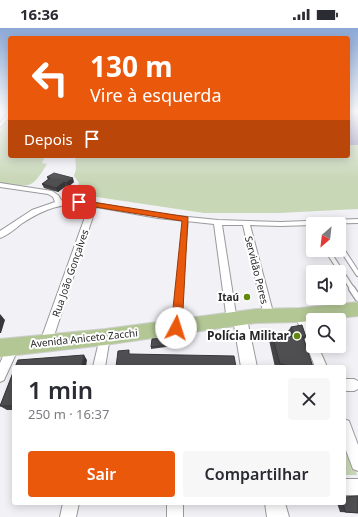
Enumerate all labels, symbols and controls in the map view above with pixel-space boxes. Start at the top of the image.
text: 16:36 [20,4,59,24]
text: 130 m [90,47,173,85]
icon: left [24,52,76,104]
text: Vire à esquerda [90,83,222,107]
icon: arrive [81,128,103,150]
text: Depois [24,129,73,149]
pin [62,185,96,219]
icon: arrive [68,191,90,213]
north arrow [306,217,346,257]
map controls [306,217,346,353]
street label: Rua João Gonçalves [48,227,92,319]
street label: Servidão Peres [242,235,272,306]
button: sound [306,265,346,305]
place label: Itaú [218,290,239,304]
marker: Itaú [242,292,252,302]
position arrow [155,307,197,349]
button: search [306,313,346,353]
street label: Avenida Aniceto Zacchi [30,325,138,351]
place label: Polícia Militar [207,327,290,344]
marker: Polícia Militar [292,331,302,341]
text: 1 min [28,373,93,406]
button: close [288,378,330,420]
text: 250 m · 16:37 [28,405,109,423]
button: Sair [28,451,175,497]
button: Compartilhar [183,451,330,497]

